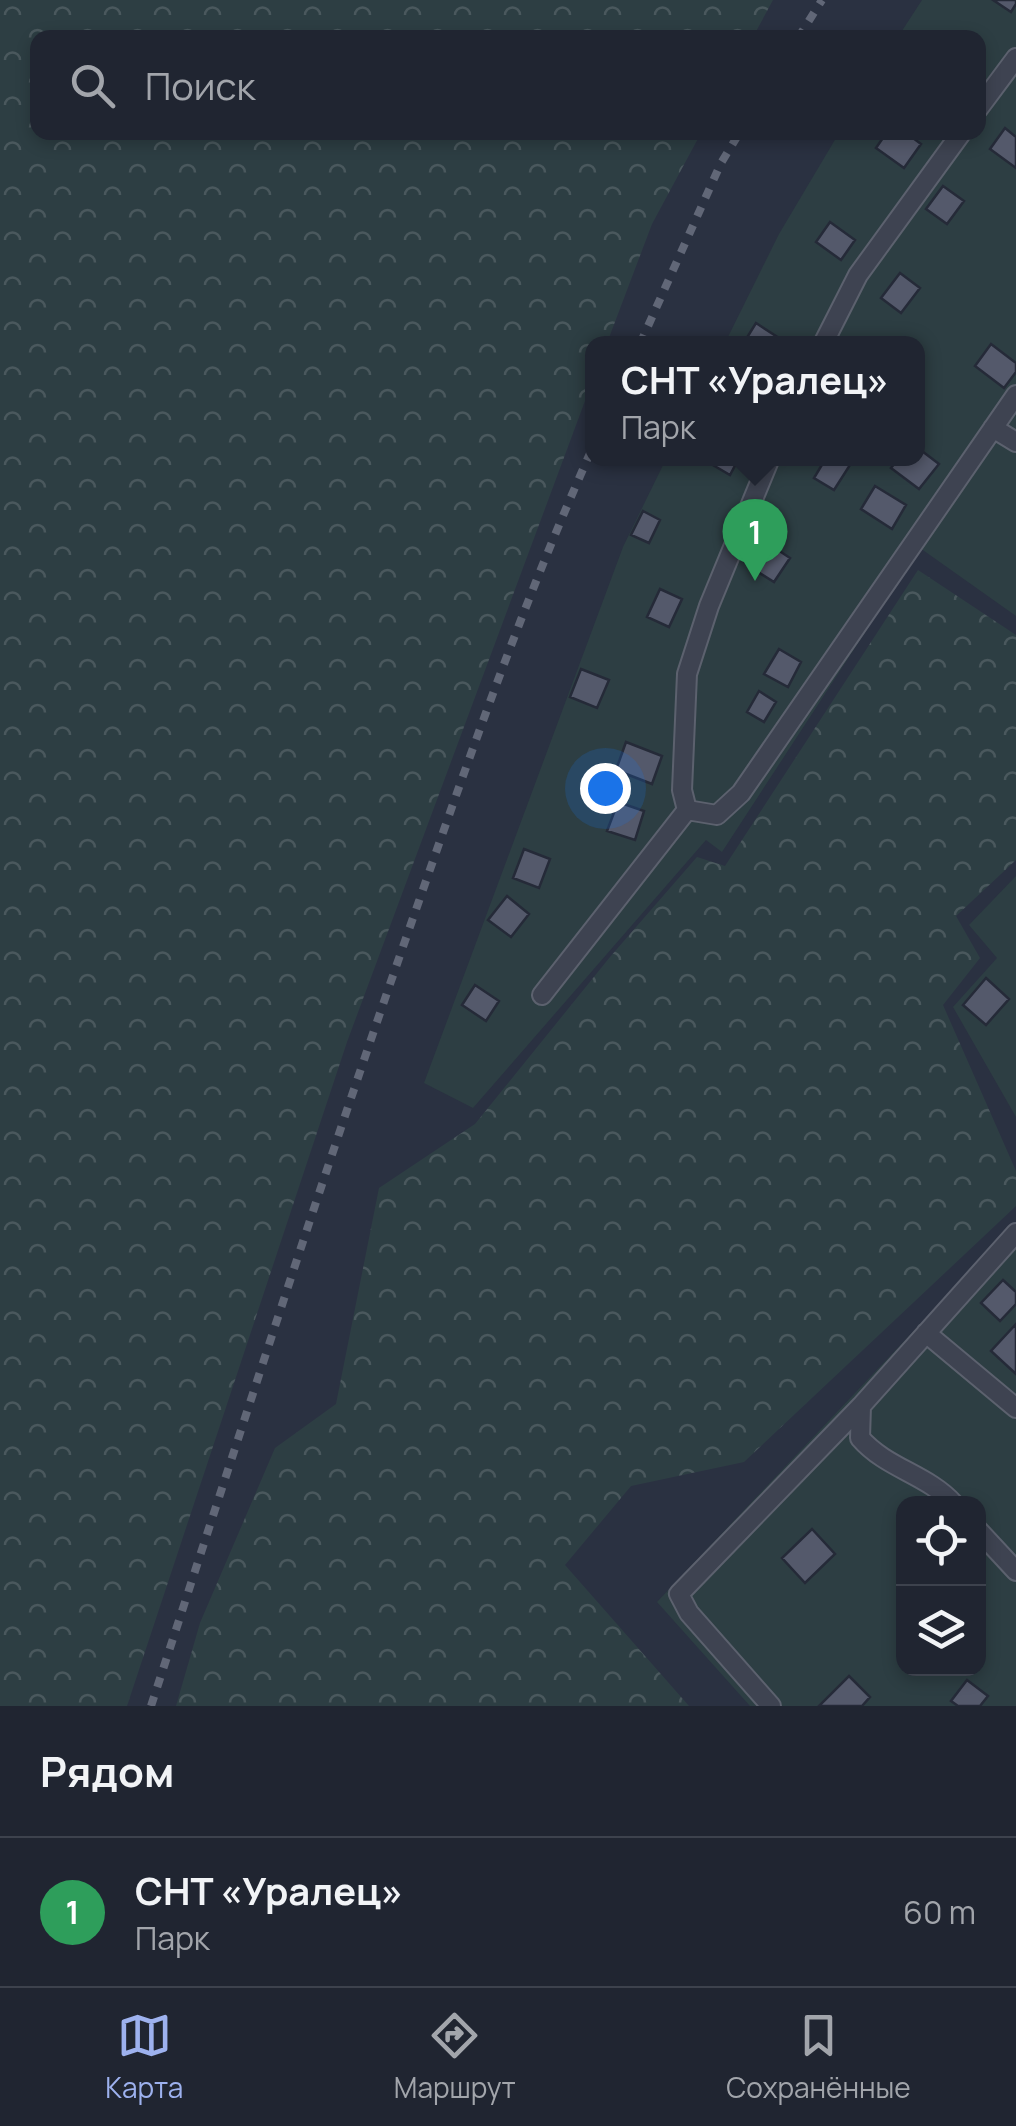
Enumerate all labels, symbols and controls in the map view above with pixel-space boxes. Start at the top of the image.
search box [30,30,986,140]
icon: search [65,58,120,113]
text: Поиск [145,59,255,111]
popup [585,336,925,466]
text: СНТ «Уралец» [621,353,889,405]
text: Парк [621,405,696,449]
pin: 1 [722,498,788,581]
your location [580,763,631,814]
map controls [896,1496,986,1676]
button: locate [896,1496,986,1586]
button: layers [896,1586,986,1676]
text: Рядом [40,1742,174,1800]
text: СНТ «Уралец» [135,1864,403,1916]
text: 1 [65,1890,80,1934]
text: 60 m [903,1890,976,1934]
text: Парк [135,1916,210,1960]
tab: Карта [105,2008,183,2106]
tab: Маршрут [394,2008,516,2106]
tab: Сохранённые [726,2008,911,2106]

